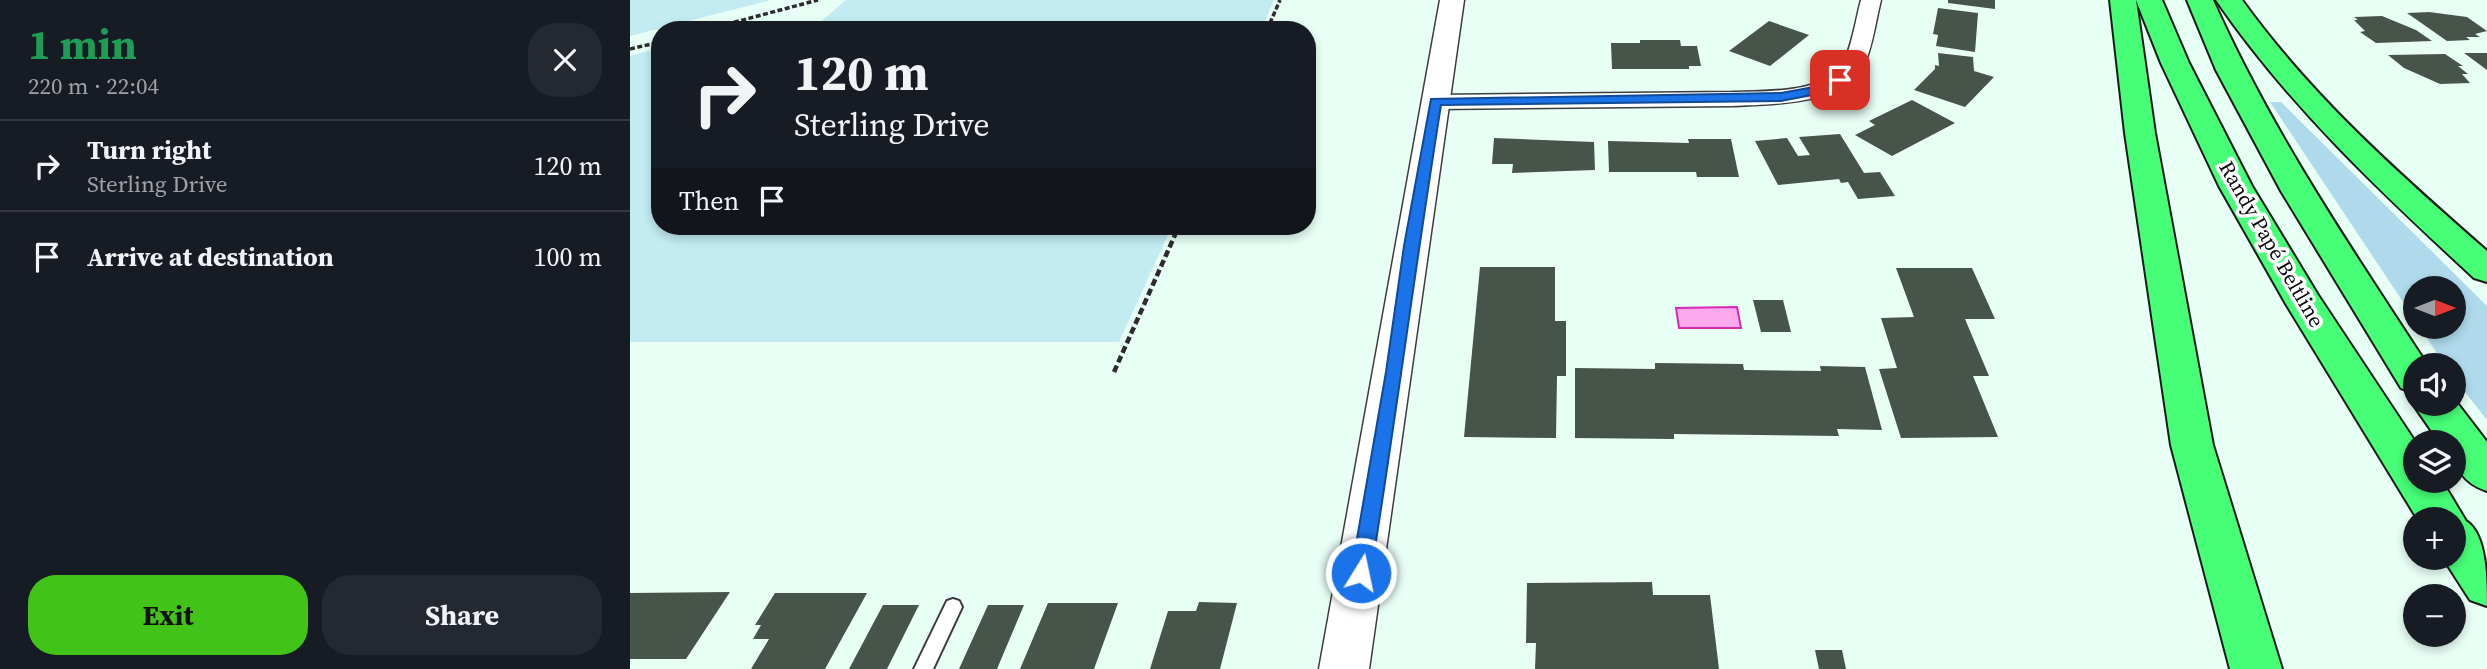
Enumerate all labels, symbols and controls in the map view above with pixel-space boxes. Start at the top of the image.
text: 1 min [28,15,137,73]
button: close [528,23,602,97]
text: 120 m [794,39,929,106]
icon: right [679,49,770,140]
pin [1810,50,1870,110]
icon: arrive [1821,61,1859,99]
text: 220 m · 22:04 [28,70,159,102]
text: Sterling Drive [794,103,990,147]
text: Turn right [87,132,211,168]
icon: right [28,147,66,185]
text: 120 m [534,148,602,184]
street label: Randy Papé Beltline [2213,156,2331,332]
text: Sterling Drive [87,168,228,200]
icon: arrive [753,182,791,220]
text: Then [679,183,739,219]
icon: arrive [28,238,66,276]
text: Arrive at destination [87,239,334,275]
text: 100 m [534,239,602,275]
north arrow [2403,276,2466,340]
map controls [2403,276,2466,647]
button: sound [2403,353,2466,416]
button: layers [2403,430,2466,493]
button: + [2403,507,2466,570]
position arrow [1324,536,1398,610]
button: Exit [28,575,308,655]
button: Share [322,575,602,655]
button: − [2403,584,2466,647]

